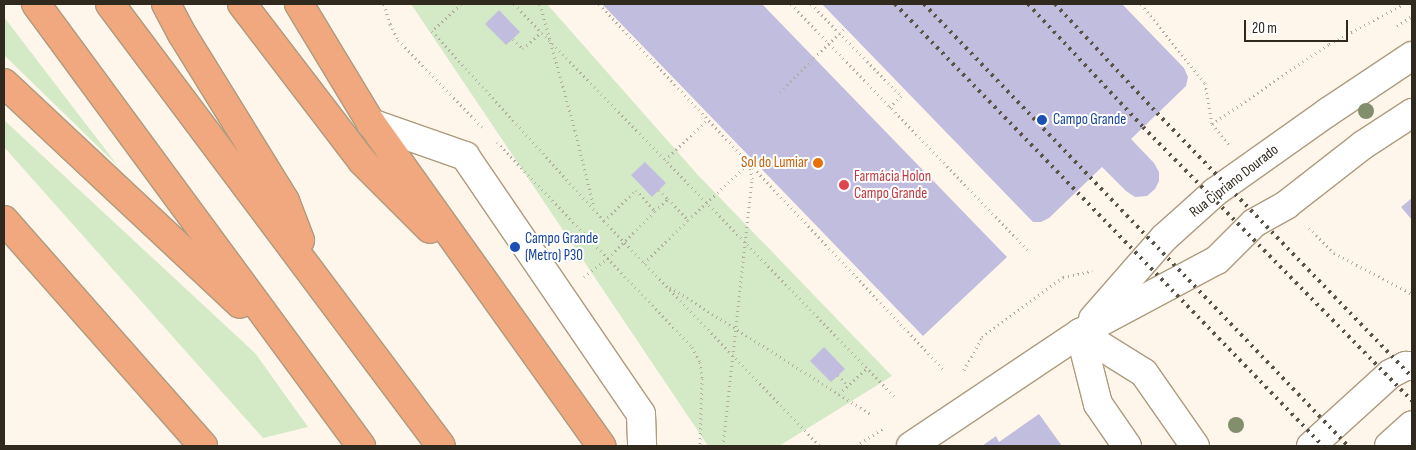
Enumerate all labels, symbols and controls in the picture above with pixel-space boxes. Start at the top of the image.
scale bar [1246,10,1350,42]
text: 20 m [1252,19,1277,38]
place label: Campo Grande [1053,111,1126,129]
marker: Campo Grande [1035,113,1049,127]
street label: Rua Cipriano Dourado [1186,141,1282,221]
place label: Sol do Lumiar [741,154,808,172]
marker: Sol do Lumiar [812,157,824,169]
place label: Farmácia Holon Campo Grande [854,167,931,202]
marker: Farmácia Holon Campo Grande [838,179,850,191]
place label: Campo Grande (Metro) P30 [525,229,598,264]
marker: Campo Grande (Metro) P30 [509,241,521,253]

